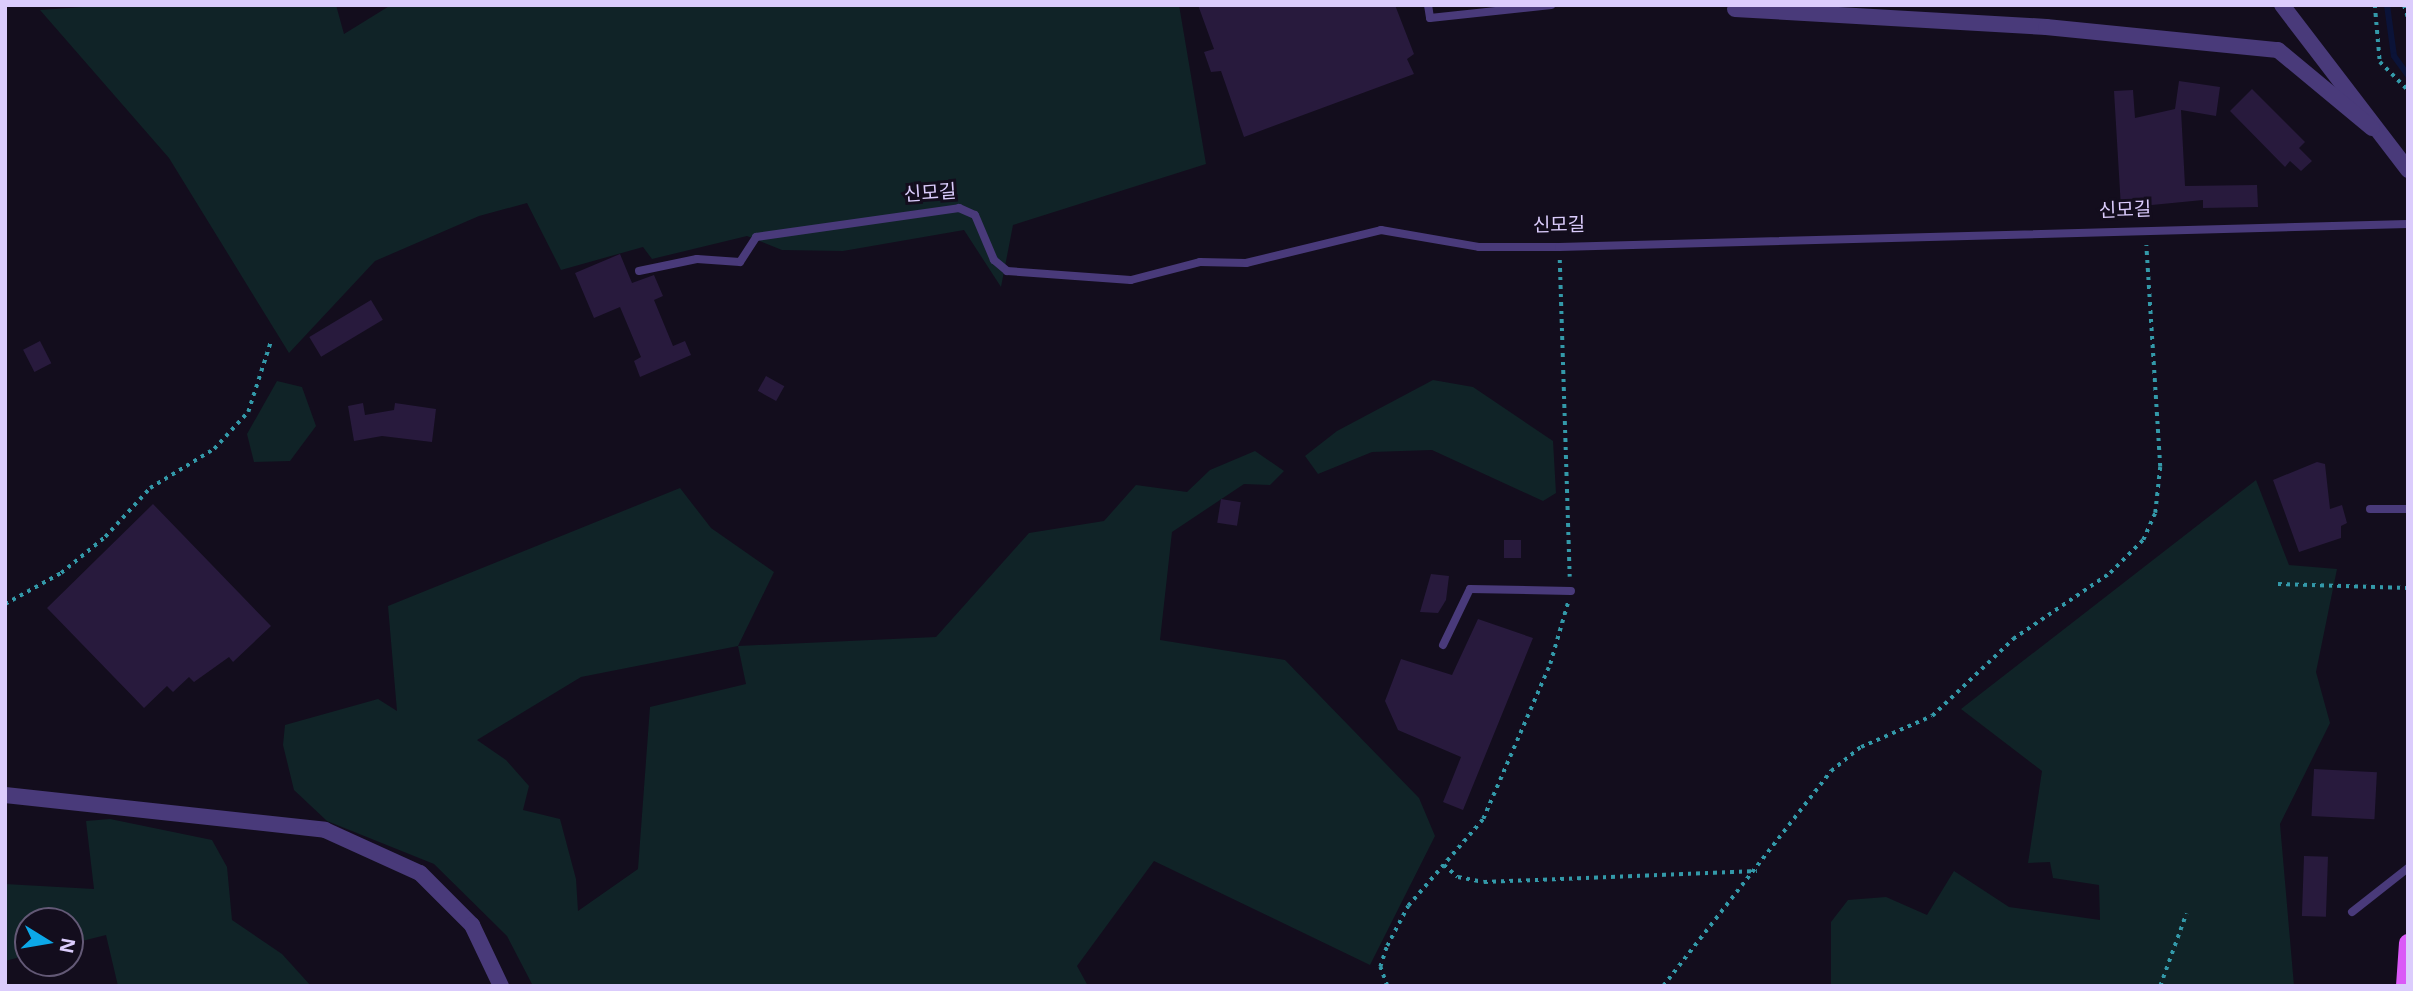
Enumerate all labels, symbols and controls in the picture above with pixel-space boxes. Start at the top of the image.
street label: 신모길 [903,180,957,206]
street label: 신모길 [2098,198,2152,222]
street label: 신모길 [1533,213,1585,237]
north arrow [14,907,84,977]
text: N [53,936,82,956]

